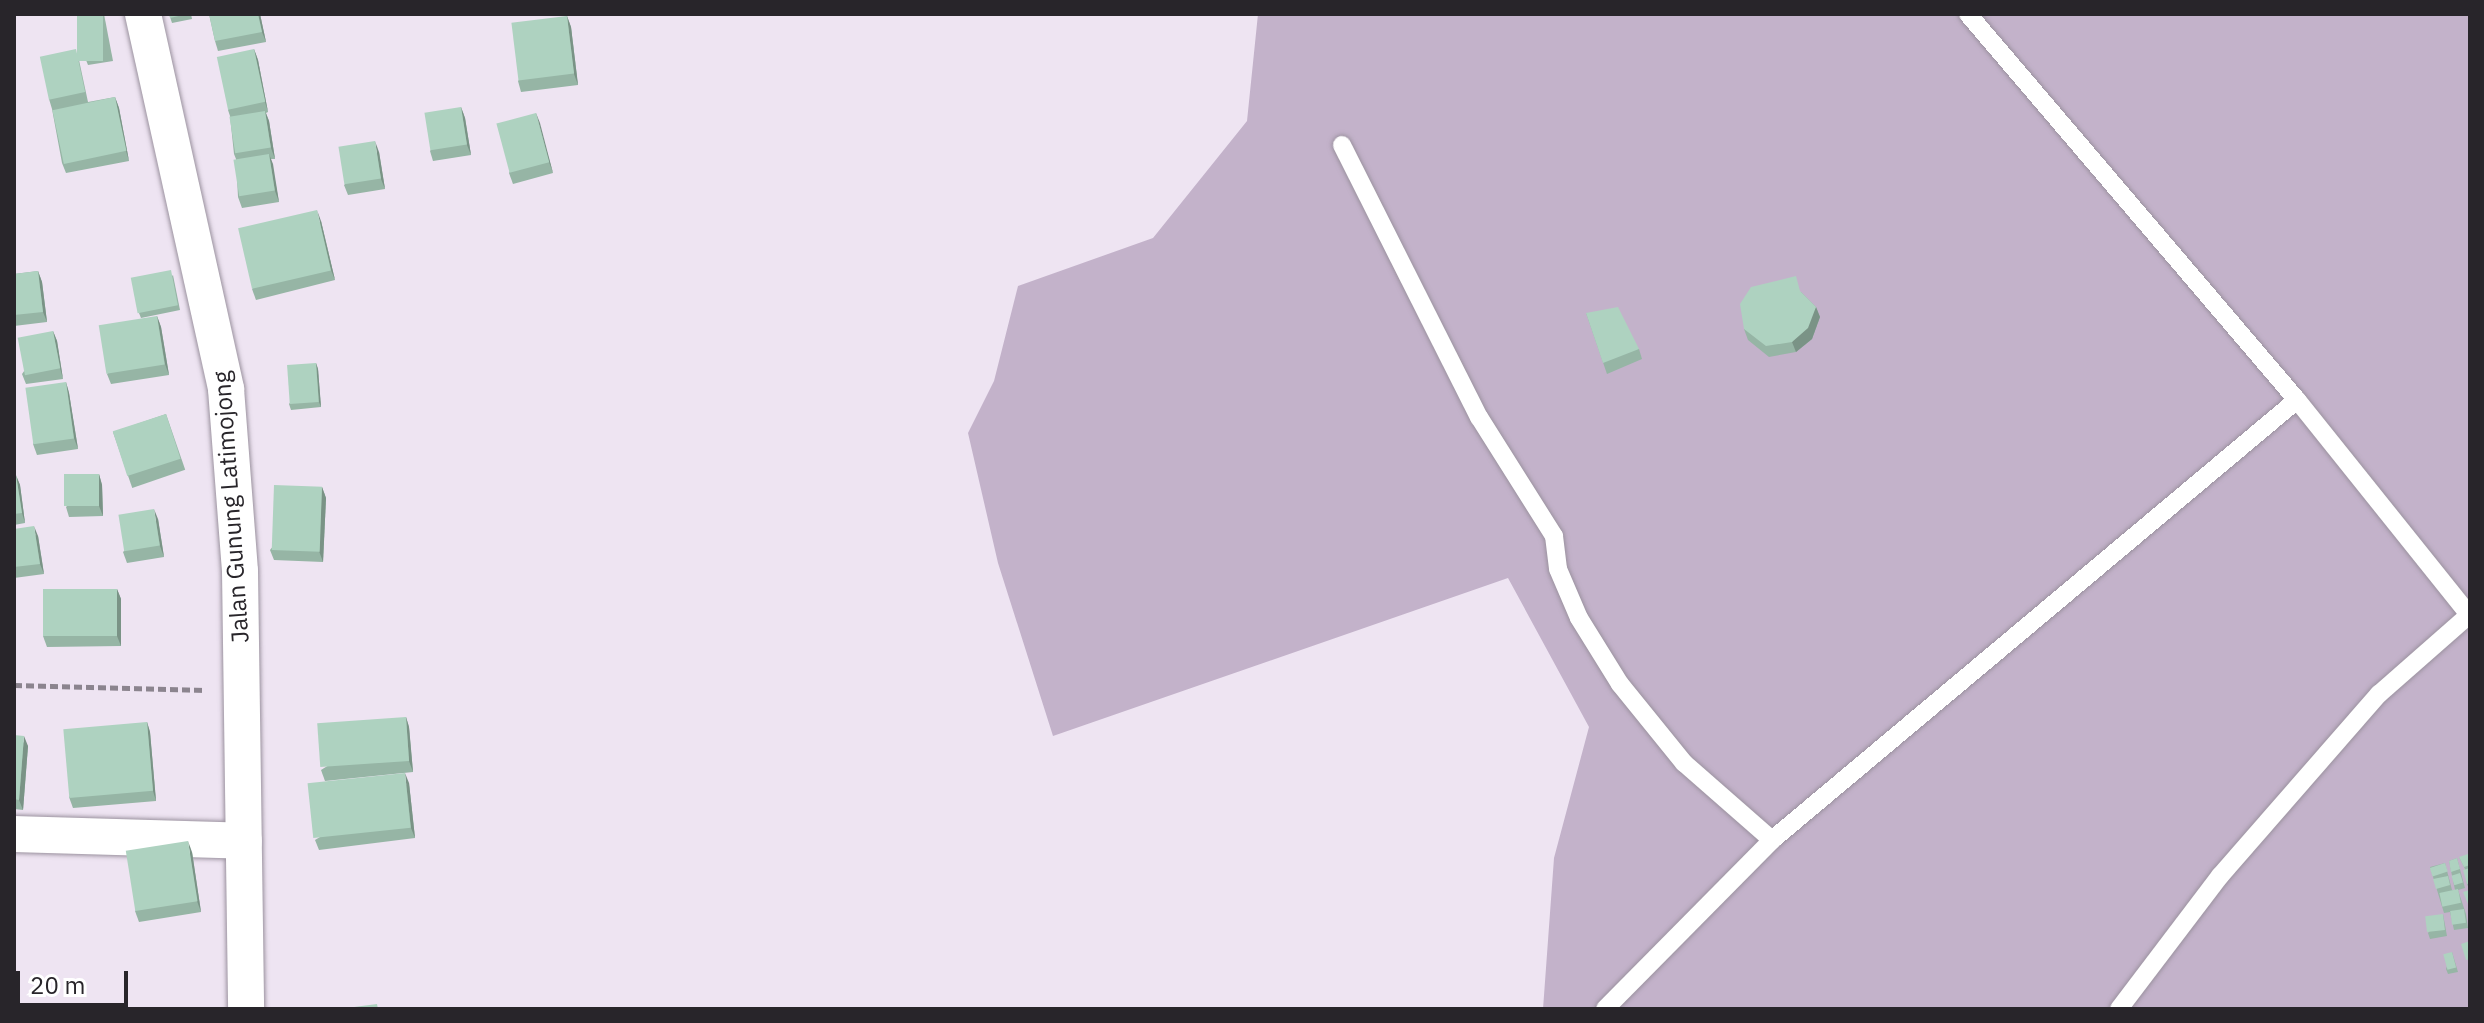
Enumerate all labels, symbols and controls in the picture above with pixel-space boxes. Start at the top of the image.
street label: Jalan Gunung Latimojong [207,370,255,644]
scale bar [20,955,132,1005]
text: 20 m [30,969,85,1001]

